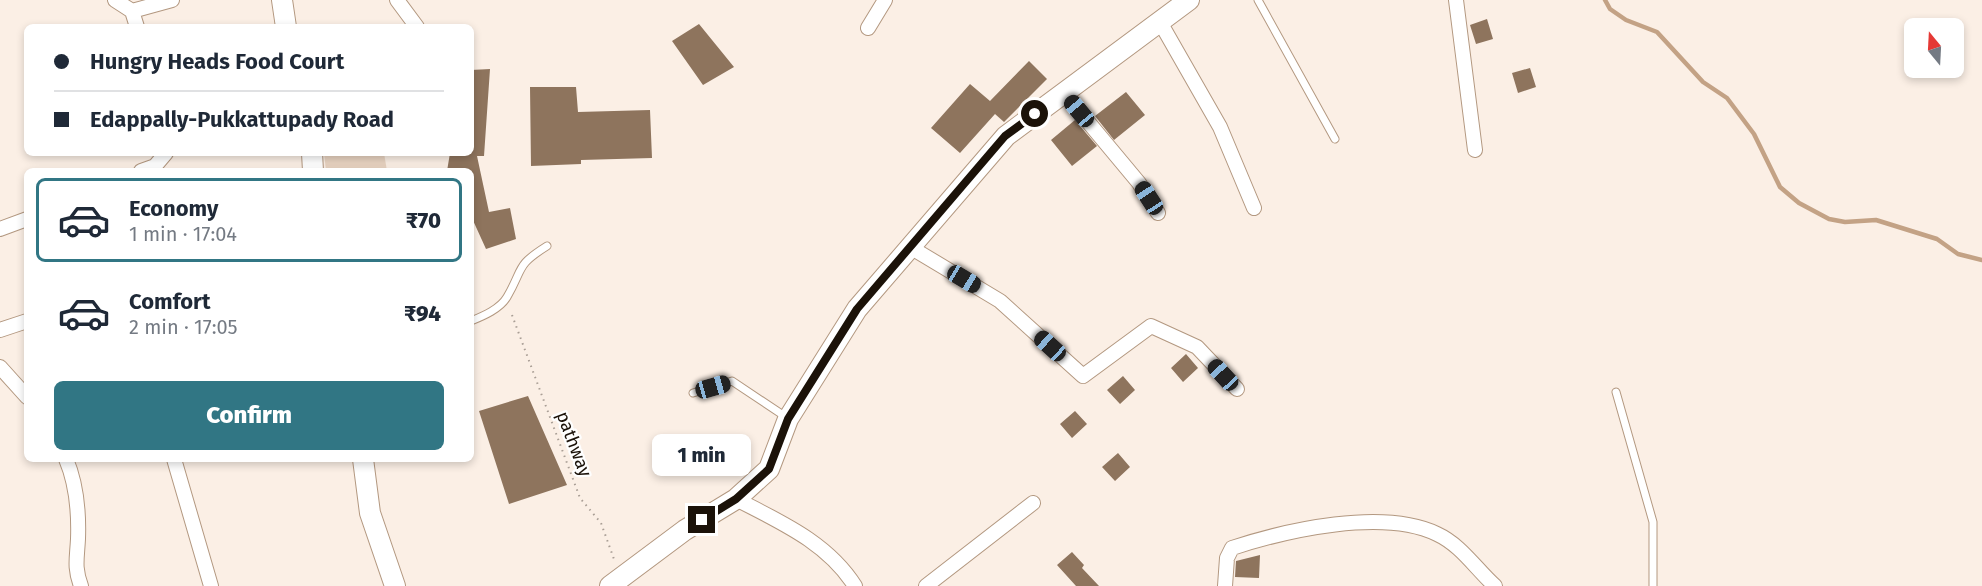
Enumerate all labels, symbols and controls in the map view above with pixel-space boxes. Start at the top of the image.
north arrow [1904,18,1964,78]
map controls [1904,18,1964,78]
text: Hungry Heads Food Court [90,48,344,75]
car [1061,91,1097,131]
route start [1021,100,1048,127]
text: Edappally-Pukkattupady Road [90,106,394,133]
car [1132,178,1166,218]
icon: car [57,193,111,247]
text: Economy [129,195,218,222]
text: ₹70 [406,207,441,234]
text: 1 min · 17:04 [129,222,237,246]
car [944,262,984,296]
icon: car [57,286,111,340]
text: Comfort [129,288,210,315]
text: ₹94 [404,300,441,327]
text: 2 min · 17:05 [129,315,238,339]
car [1031,327,1069,365]
car [1204,356,1242,394]
car [693,373,733,401]
button: Confirm [54,381,444,450]
street label: pathway [551,408,597,480]
callout: 1 min [652,433,752,475]
text: 1 min [678,443,725,467]
route end [688,506,715,533]

